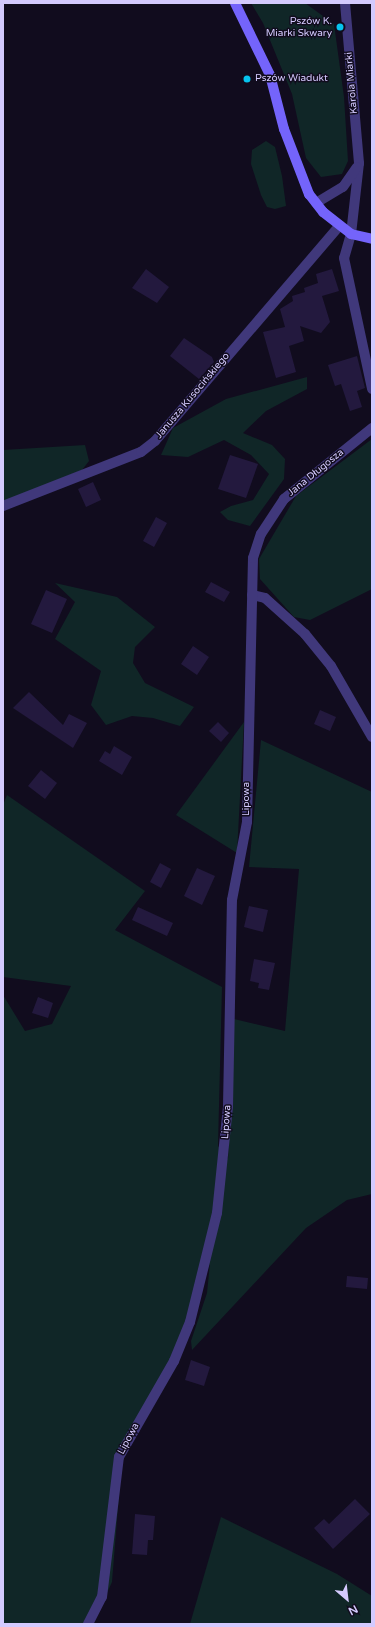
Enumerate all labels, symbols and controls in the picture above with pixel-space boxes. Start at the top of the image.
place label: Pszów K. Miarki Skwary [266,15,332,38]
marker: Pszów K. Miarki Skwary [335,22,345,32]
street label: Karola Miarki [343,51,361,115]
place label: Pszów Wiadukt [255,73,328,85]
marker: Pszów Wiadukt [242,74,252,84]
street label: Janusza Kusocińskiego [153,350,233,442]
street label: Jana Długosza [286,447,346,499]
street label: Lipowa [241,782,253,816]
street label: Lipowa [220,1105,234,1139]
street label: Lipowa [116,1421,142,1457]
north arrow [327,1579,367,1619]
text: N [346,1602,360,1618]

